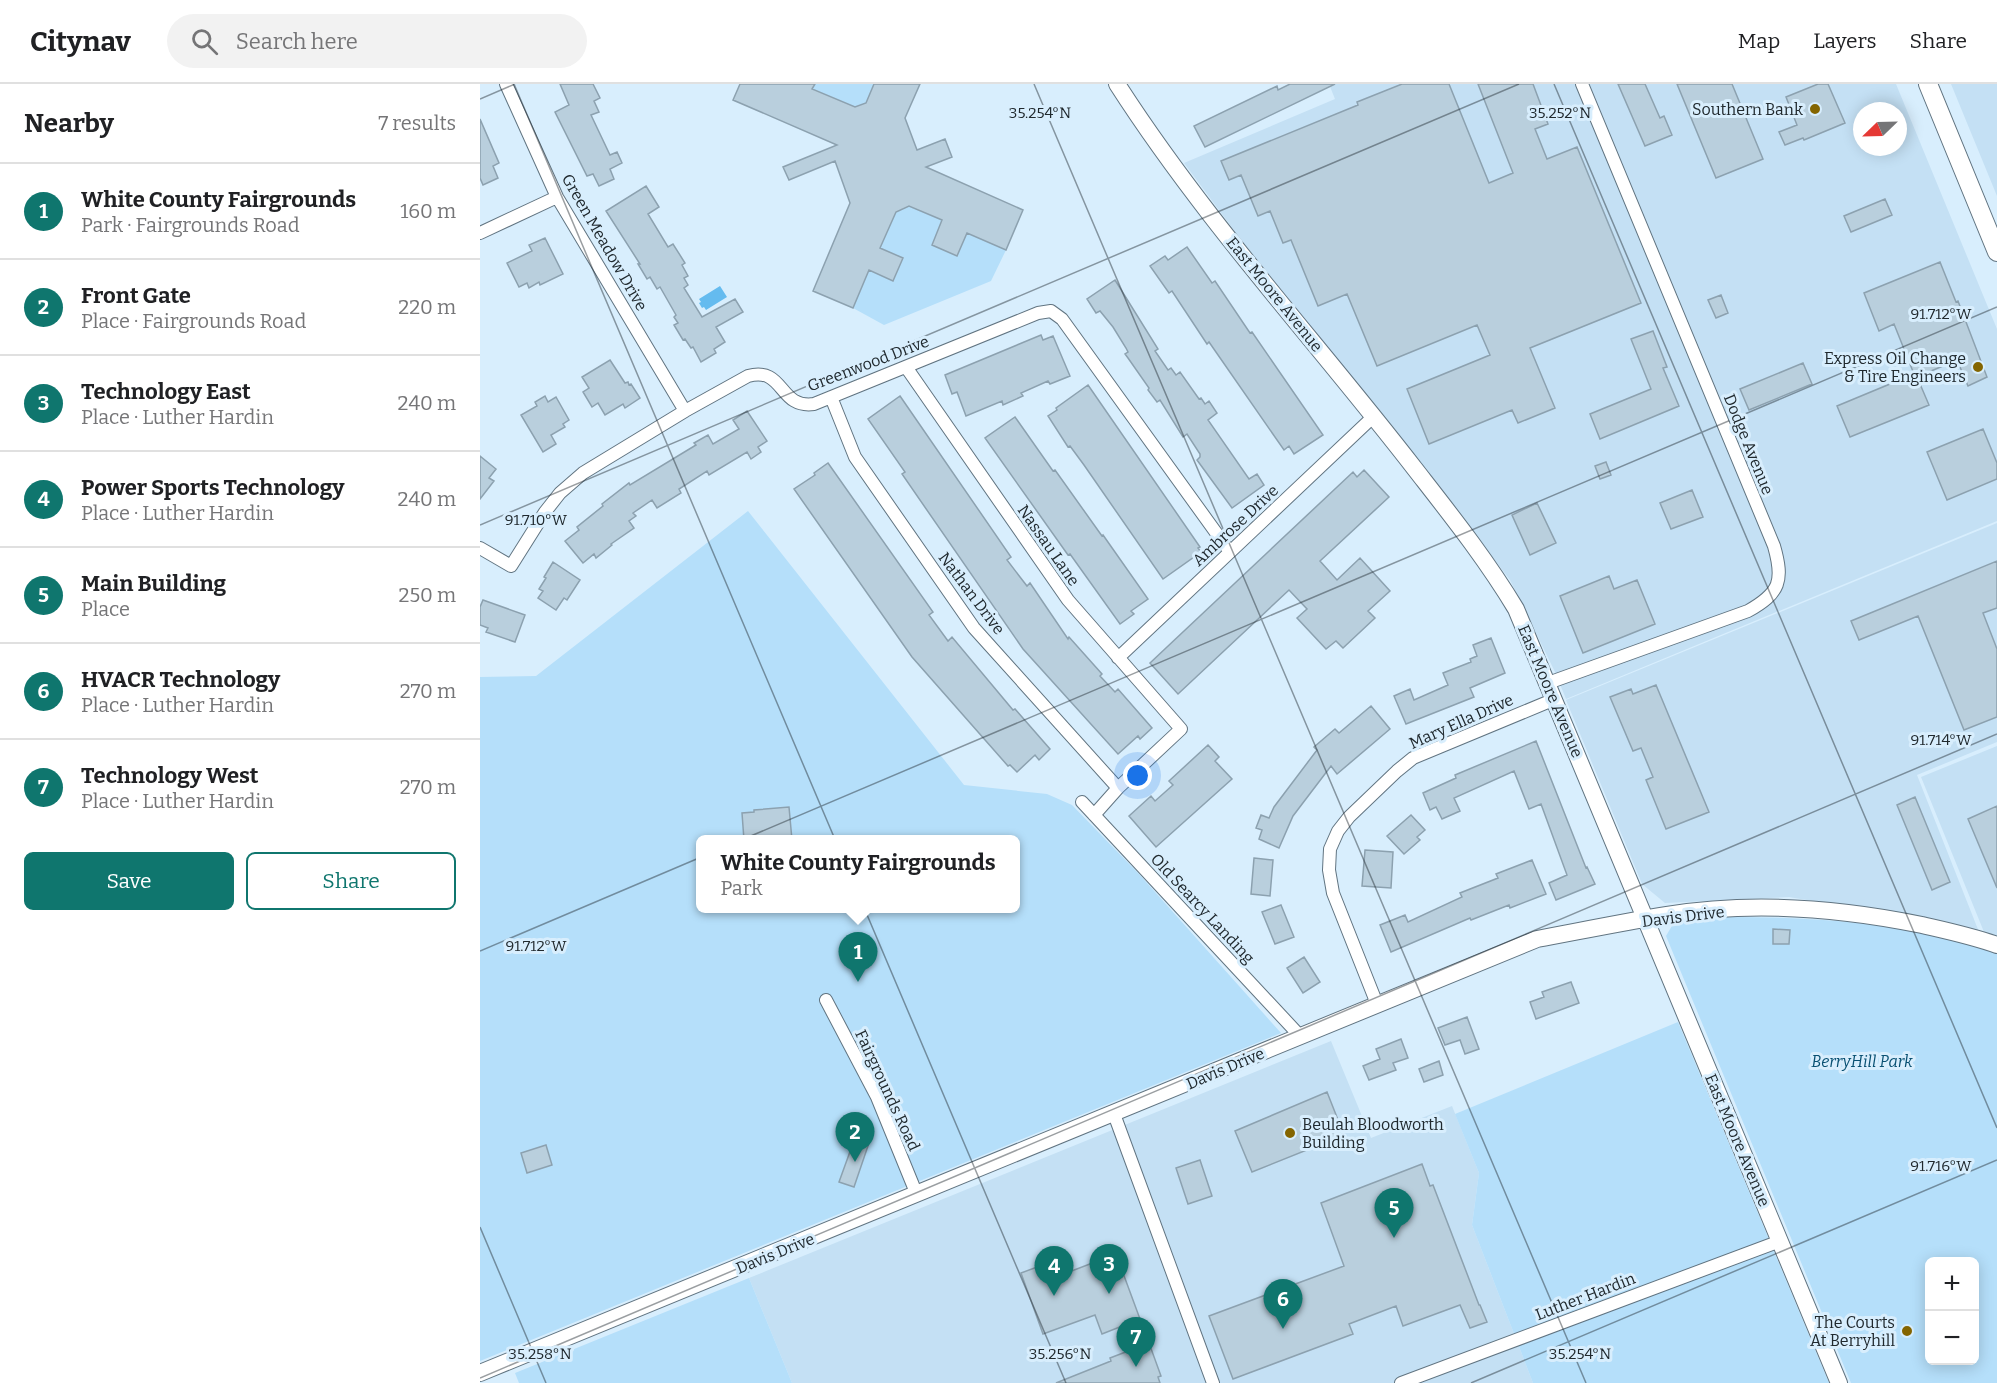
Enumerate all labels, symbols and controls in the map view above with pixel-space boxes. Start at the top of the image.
search box [167,14,587,68]
text: Citynav [30,25,131,58]
icon: search [188,25,221,58]
text: Search here [236,28,358,55]
text: Map [1738,28,1780,54]
text: Layers [1813,28,1877,54]
text: Share [1910,28,1967,54]
place label: Southern Bank [1692,100,1803,119]
marker: Southern Bank [1808,102,1822,116]
north arrow [1853,102,1907,156]
text: 35.254°N [1009,104,1071,122]
text: 35.252°N [1529,104,1591,122]
text: Nearby [24,108,114,139]
text: 7 results [378,111,456,135]
street label: Green Meadow Drive [558,171,651,314]
text: White County Fairgrounds [81,186,356,213]
text: 1 [39,199,48,223]
text: 160 m [400,199,456,223]
text: Park · Fairgrounds Road [81,213,300,237]
street label: East Moore Avenue [1222,233,1327,356]
text: Front Gate [81,282,191,309]
text: 2 [38,295,49,319]
text: 220 m [398,295,456,319]
text: 91.712°W [1910,305,1972,323]
text: Place · Fairgrounds Road [81,309,306,333]
street label: Greenwood Drive [805,332,932,395]
place label: Express Oil Change & Tire Engineers [1824,349,1966,386]
marker: Express Oil Change & Tire Engineers [1971,360,1985,374]
text: Technology East [81,378,251,405]
text: 3 [38,391,49,415]
text: 240 m [398,391,456,415]
street label: Dodge Avenue [1720,391,1777,497]
text: Place · Luther Hardin [81,405,274,429]
text: Power Sports Technology [81,474,344,501]
street label: Ambrose Drive [1188,481,1282,570]
text: 4 [37,487,50,511]
text: 240 m [398,487,456,511]
text: Place · Luther Hardin [81,501,274,525]
street label: Nassau Lane [1014,501,1084,589]
text: 91.710°W [505,511,568,529]
street label: Nathan Drive [934,548,1009,638]
text: Main Building [81,570,226,597]
text: 5 [38,583,49,607]
text: 250 m [399,583,456,607]
text: Place [81,597,130,621]
street label: East Moore Avenue [1514,622,1587,760]
text: HVACR Technology [81,666,280,693]
text: 6 [38,679,49,703]
text: 270 m [400,679,456,703]
street label: Mary Ella Drive [1406,690,1516,753]
text: Place · Luther Hardin [81,693,274,717]
text: 91.714°W [1910,731,1972,749]
your location [1123,761,1152,790]
text: Technology West [81,762,259,789]
text: 7 [38,775,49,799]
text: 270 m [400,775,456,799]
text: Place · Luther Hardin [81,789,274,813]
popup [696,835,1020,913]
text: White County Fairgrounds [720,849,996,876]
street label: Old Searcy Landing [1147,850,1258,967]
button: Save [24,852,234,910]
button: Share [246,852,456,910]
text: Park [720,876,763,900]
street label: Davis Drive [1641,902,1725,931]
pin: 1 [838,932,878,982]
text: 91.712°W [505,937,567,955]
street label: Fairgrounds Road [851,1027,924,1154]
street label: Davis Drive [1183,1044,1267,1093]
park label: BerryHill Park [1811,1052,1913,1071]
street label: East Moore Avenue [1701,1071,1774,1209]
pin: 2 [836,1112,874,1162]
place label: Beulah Bloodworth Building [1302,1115,1444,1152]
marker: Beulah Bloodworth Building [1283,1126,1297,1140]
text: 91.716°W [1910,1157,1972,1175]
pin: 5 [1374,1188,1414,1238]
street label: Davis Drive [733,1229,817,1278]
pin: 3 [1090,1244,1128,1294]
pin: 4 [1034,1246,1074,1296]
map controls [1925,1257,1979,1365]
button: + [1925,1257,1979,1311]
street label: Luther Hardin [1533,1269,1638,1324]
pin: 6 [1264,1280,1302,1329]
button: − [1925,1311,1979,1365]
place label: The Courts At Berryhill [1810,1313,1895,1350]
pin: 7 [1116,1318,1156,1367]
marker: The Courts At Berryhill [1900,1324,1914,1338]
text: 35.258°N [508,1345,572,1363]
text: 35.256°N [1029,1345,1091,1363]
text: 35.254°N [1549,1345,1611,1363]

